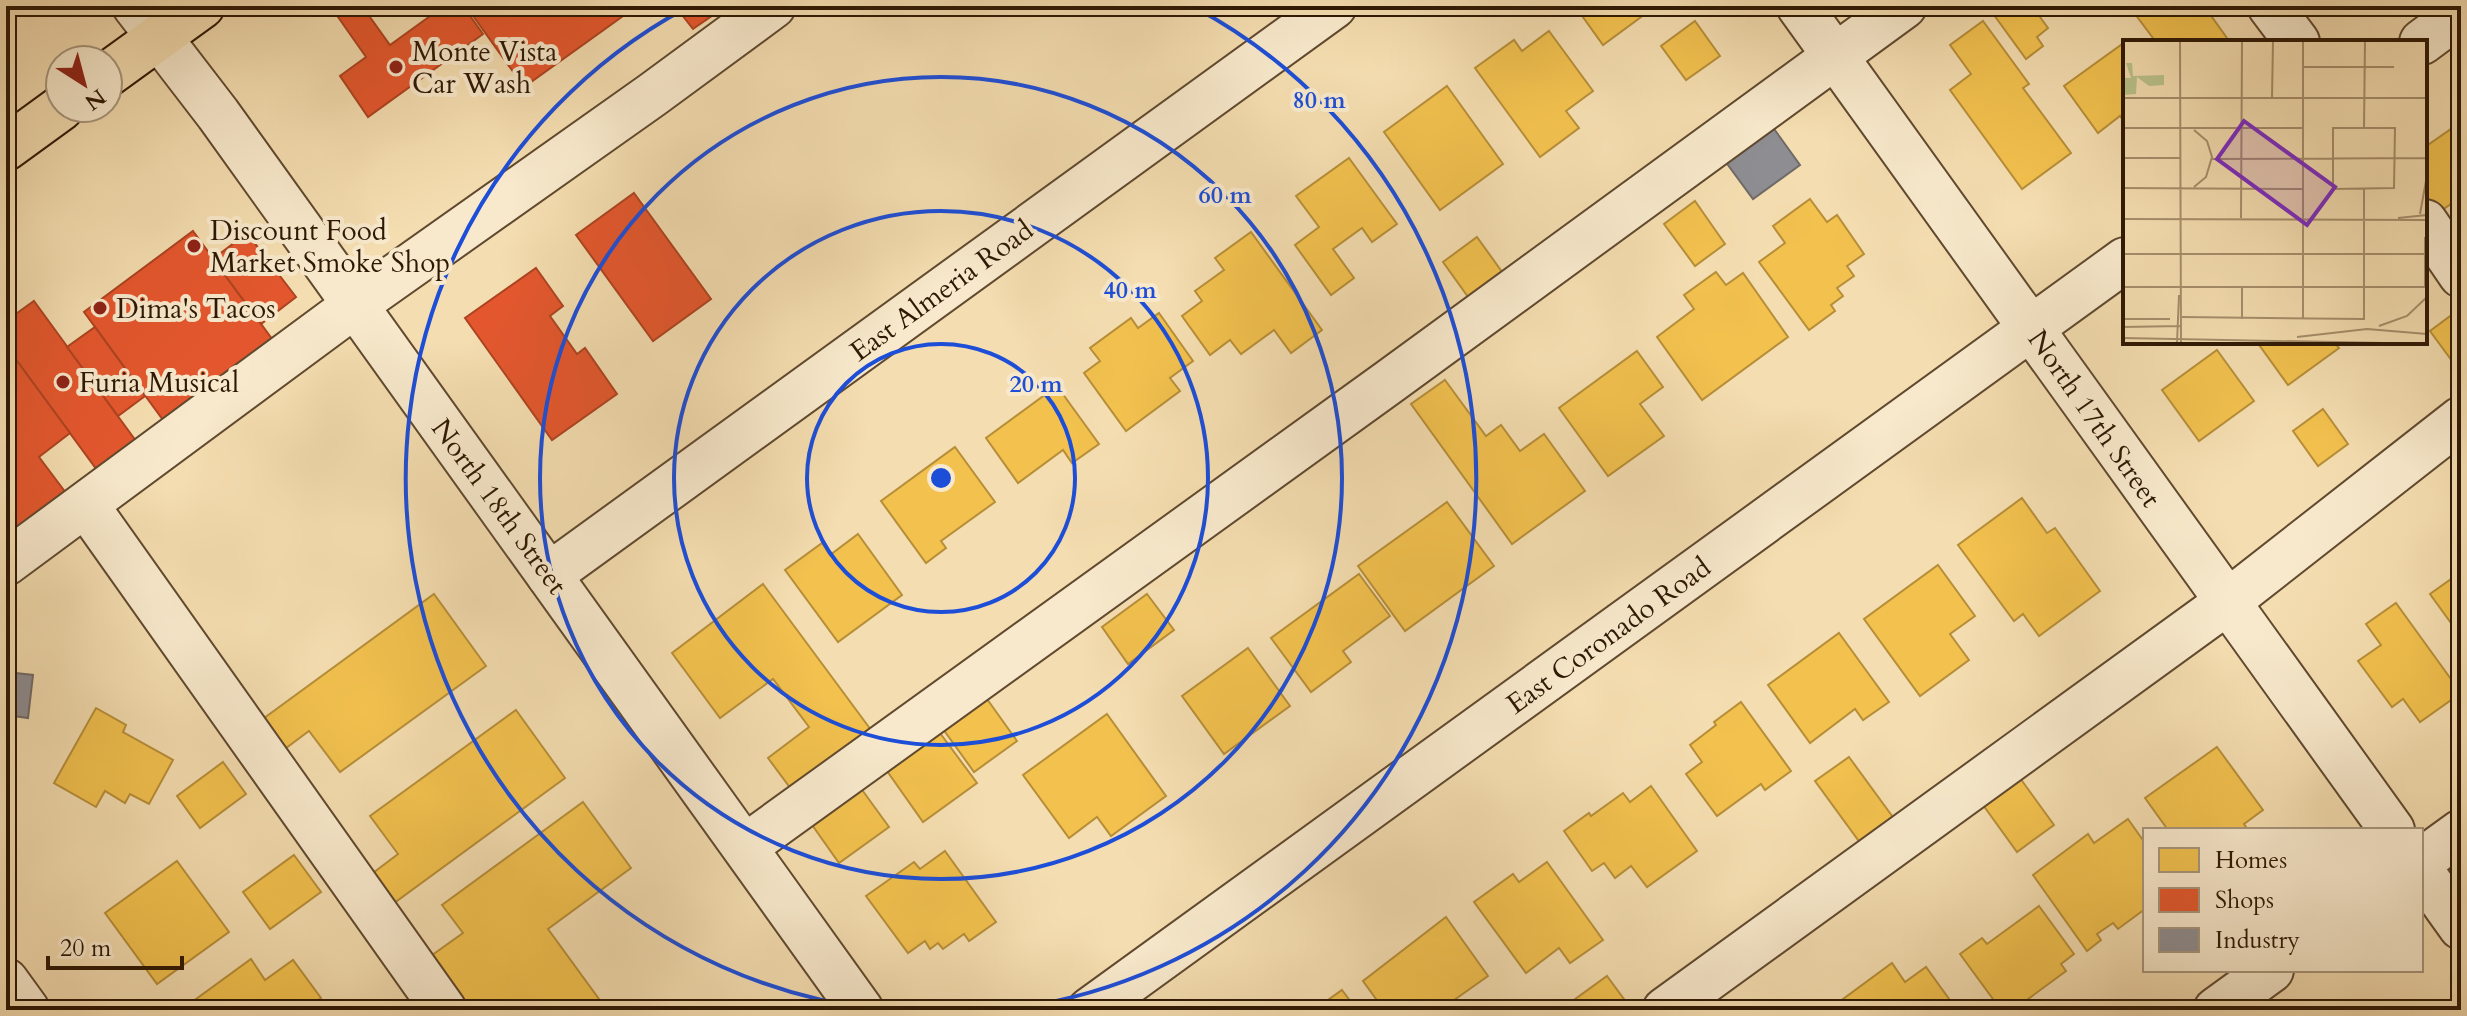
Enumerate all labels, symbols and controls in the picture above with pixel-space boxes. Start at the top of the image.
place label: Monte Vista Car Wash [412,33,557,103]
inset map [2123,40,2427,344]
north arrow [44,44,124,124]
marker: Monte Vista Car Wash [387,58,405,76]
text: N [79,82,112,117]
text: 80 m [1292,84,1346,117]
text: 60 m [1198,179,1252,212]
street label: East Almeria Road [842,211,1041,370]
place label: Discount Food Market Smoke Shop [210,212,450,282]
marker: Discount Food Market Smoke Shop [185,237,203,255]
text: 40 m [1103,274,1157,307]
place label: Dima's Tacos [116,290,276,328]
marker: Dima's Tacos [91,299,109,317]
street label: North 17th Street [2019,322,2170,515]
place label: Furia Musical [79,364,239,402]
text: 20 m [1009,368,1063,401]
marker: Furia Musical [54,373,72,391]
street label: North 18th Street [422,411,576,602]
centre of rings [927,464,955,492]
street label: East Coronado Road [1499,549,1719,723]
legend [2143,828,2423,972]
text: Homes [2215,844,2287,877]
text: Shops [2215,884,2274,917]
scale bar [48,920,182,970]
text: Industry [2215,924,2300,957]
text: 20 m [60,932,112,965]

